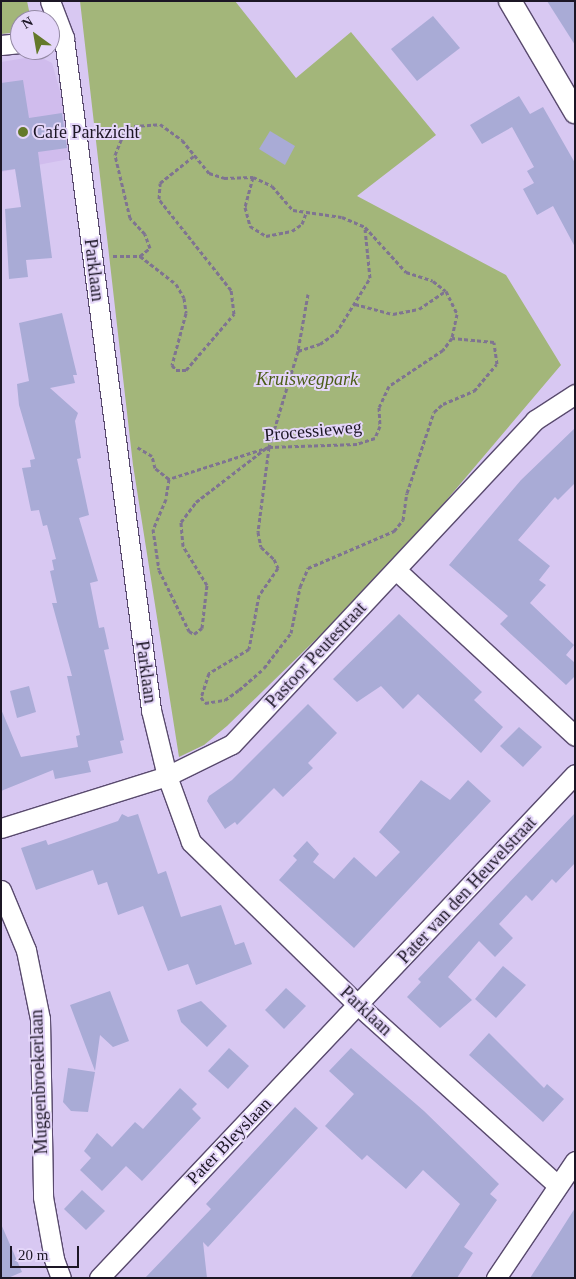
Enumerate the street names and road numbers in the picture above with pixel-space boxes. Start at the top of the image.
street label: Parklaan [79,237,109,303]
street label: Processieweg [263,416,363,446]
street label: Pastoor Peutestraat [261,597,371,713]
street label: Parklaan [131,639,161,705]
street label: Pater van den Heuvelstraat [393,812,541,968]
street label: Parklaan [336,982,396,1040]
street label: Muggenbroekerlaan [26,1009,52,1155]
street label: Pater Bleyslaan [182,1093,276,1189]

